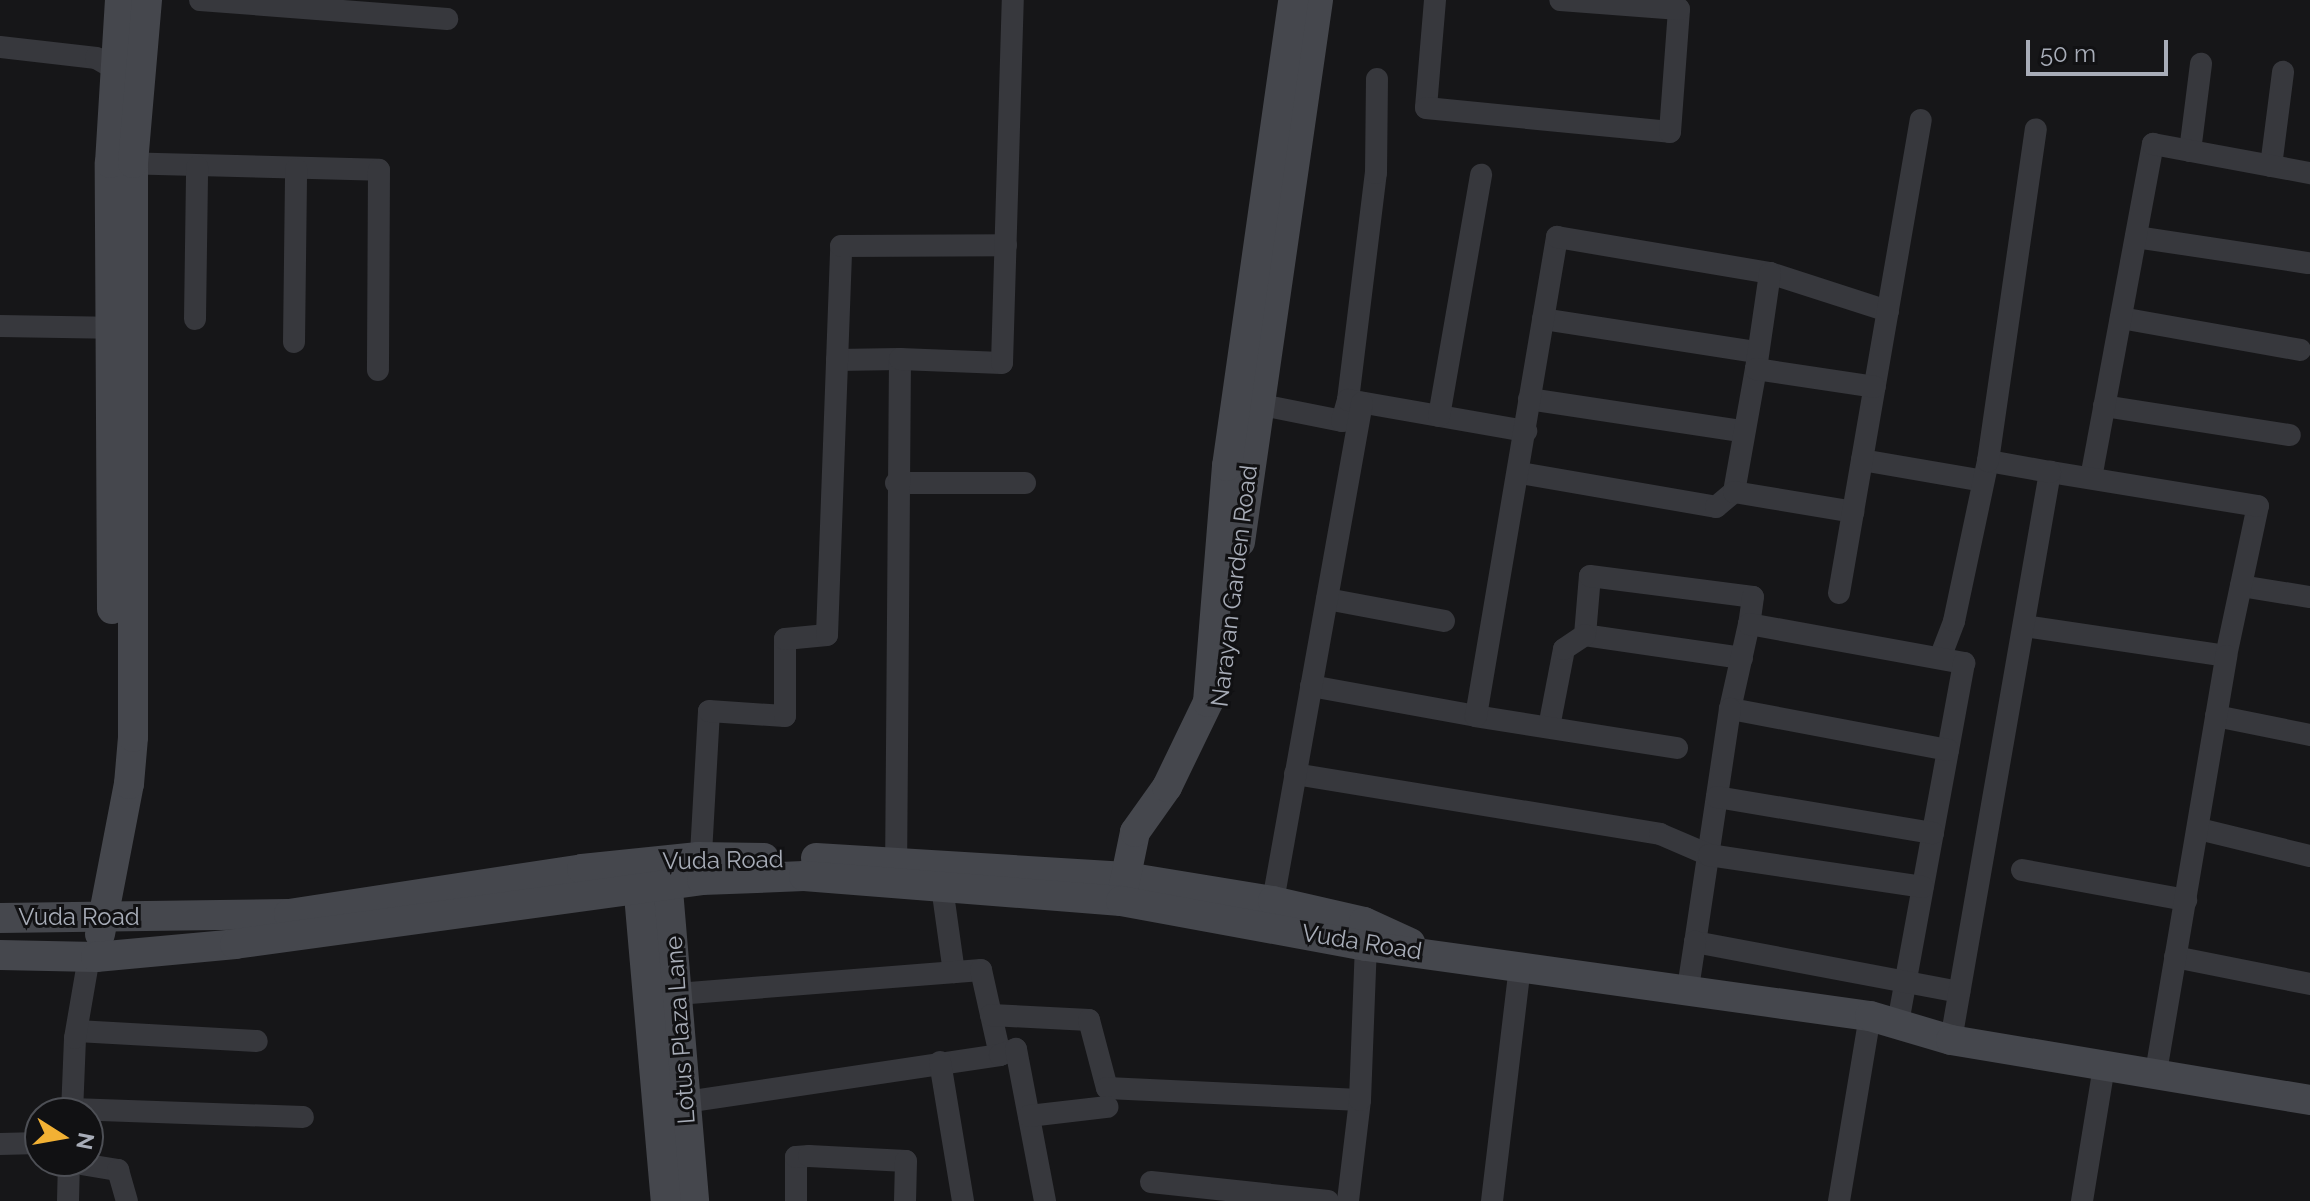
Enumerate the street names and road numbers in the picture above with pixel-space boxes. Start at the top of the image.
street label: Narayan Garden Road [1205,463,1263,709]
street label: Vuda Road [662,845,784,875]
street label: Vuda Road [18,903,140,931]
street label: Vuda Road [1300,918,1424,966]
street label: Lotus Plaza Lane [659,935,701,1125]

